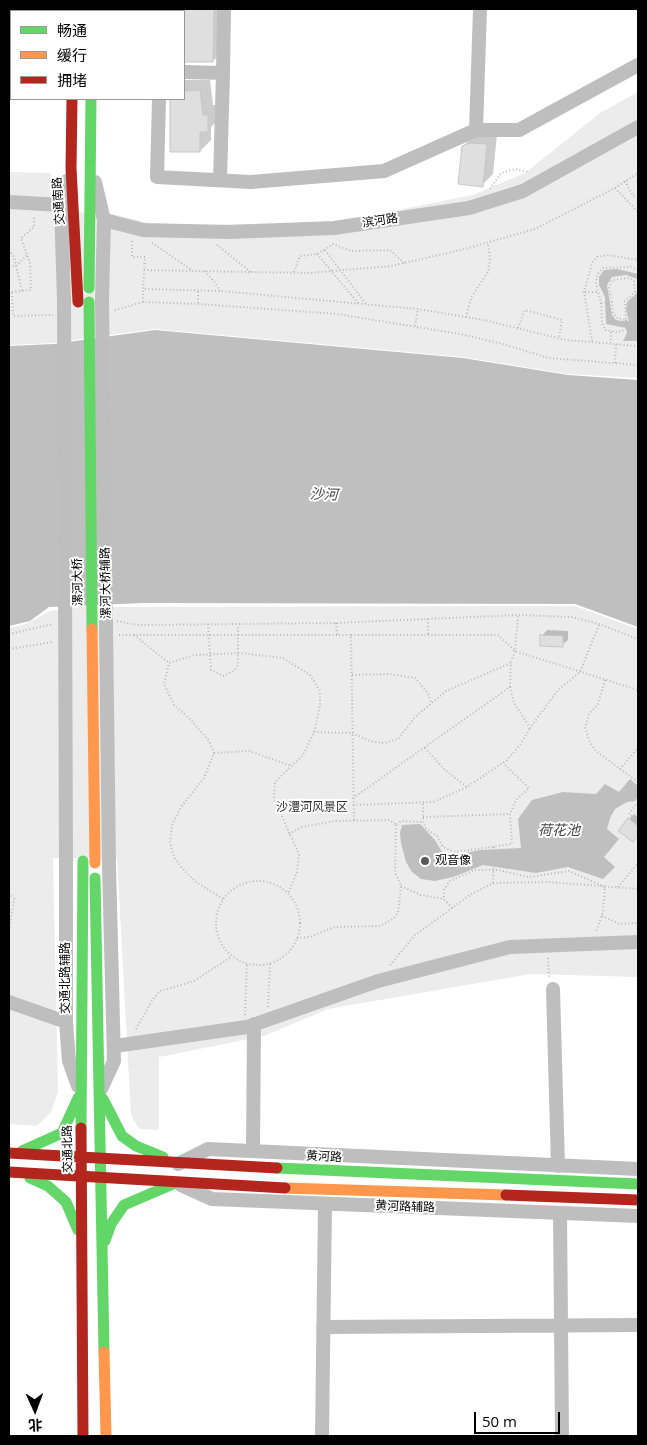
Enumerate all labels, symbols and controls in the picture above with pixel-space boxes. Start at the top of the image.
legend [10,10,185,100]
text: 畅通 [57,20,87,40]
text: 缓行 [57,45,87,65]
text: 拥堵 [57,70,87,90]
street label: 交通南路 [50,177,68,225]
street label: 滨河路 [361,211,399,231]
water label: 沙河 [310,486,338,504]
street label: 漯河大桥辅路 [98,547,114,619]
street label: 漯河大桥 [70,558,86,606]
park label: 沙澧河风景区 [276,801,348,815]
water label: 荷花池 [538,823,580,839]
place label: 观音像 [435,854,471,868]
marker: 观音像 [419,855,431,867]
street label: 交通北路辅路 [59,942,73,1014]
street label: 交通北路 [60,1125,76,1173]
street label: 黄河路 [306,1149,342,1165]
street label: 黄河路辅路 [375,1199,435,1215]
north arrow [10,1385,60,1435]
scale bar [477,1402,563,1434]
text: 50 m [482,1411,517,1431]
text: 北 [28,1416,43,1435]

